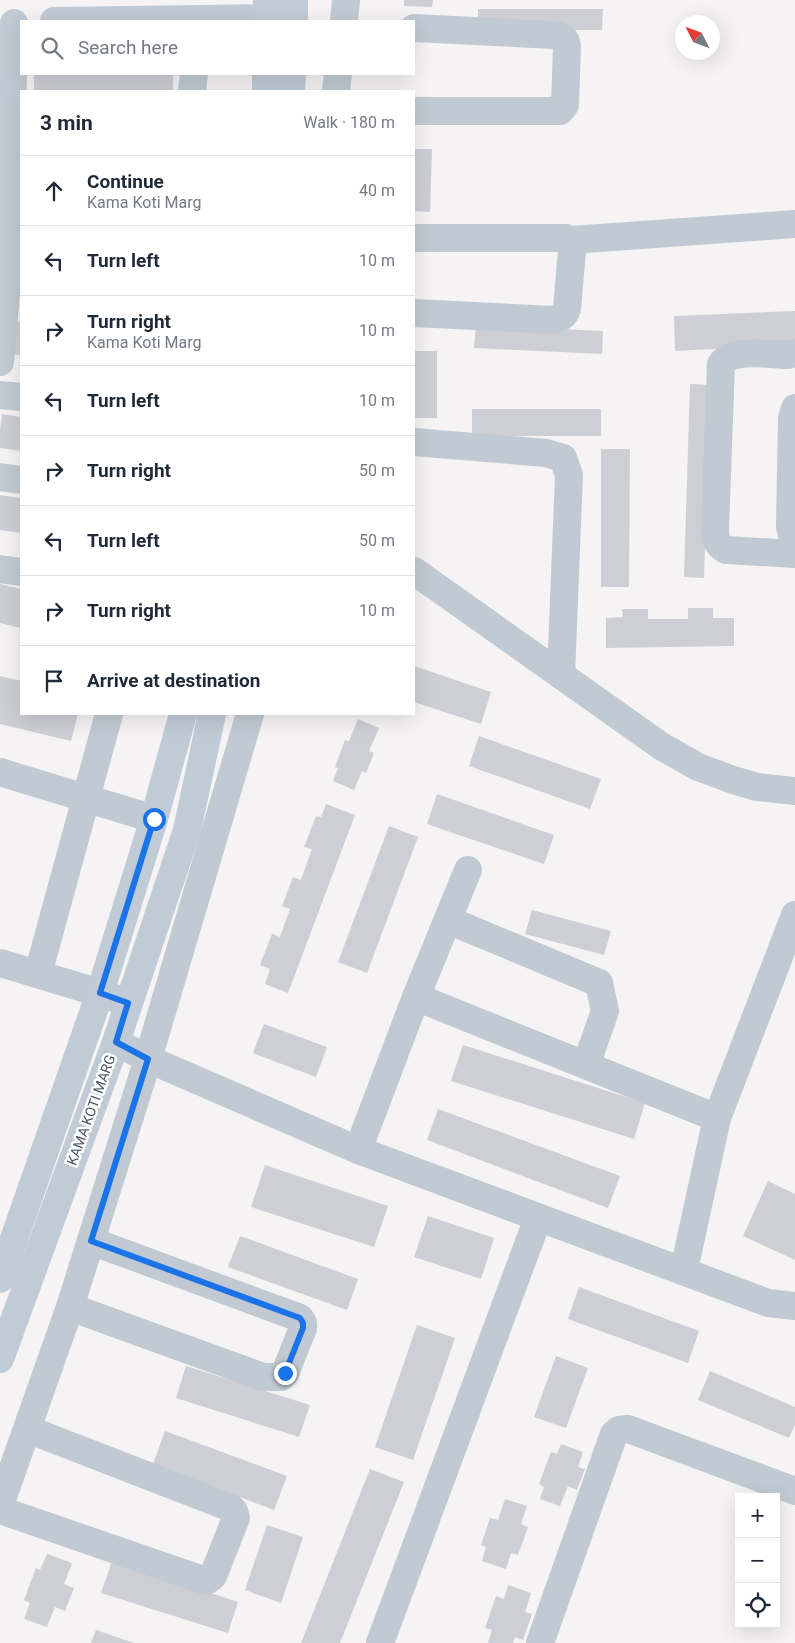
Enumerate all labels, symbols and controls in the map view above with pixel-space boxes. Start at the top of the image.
north arrow [675,15,720,60]
search box [20,20,415,75]
icon: search [38,34,66,62]
text: Search here [78,36,178,59]
text: 3 min [40,111,93,135]
text: Walk · 180 m [303,113,395,132]
text: Continue [87,170,164,193]
icon: ahead [40,177,68,205]
text: 40 m [359,181,395,200]
text: Kama Koti Marg [87,193,201,212]
icon: left [40,247,68,275]
text: Turn left [87,249,160,272]
text: 10 m [359,251,395,270]
text: Turn right [87,310,171,333]
icon: right [40,317,68,345]
text: 10 m [359,321,395,340]
text: Kama Koti Marg [87,333,201,352]
icon: left [40,387,68,415]
text: Turn left [87,389,160,412]
text: 10 m [359,391,395,410]
icon: right [40,457,68,485]
text: Turn right [87,459,171,482]
text: 50 m [359,461,395,480]
icon: left [40,527,68,555]
text: Turn left [87,529,160,552]
text: 50 m [359,531,395,550]
icon: right [40,597,68,625]
text: Turn right [87,599,171,622]
text: 10 m [359,601,395,620]
icon: arrive [40,667,68,695]
text: Arrive at destination [87,669,260,692]
route start [143,808,166,831]
street label: KAMA KOTI MARG [64,1053,118,1167]
route end [274,1362,297,1385]
map controls [735,1493,780,1628]
button: + [735,1493,780,1538]
button: − [735,1538,780,1583]
button: locate [735,1583,780,1628]

